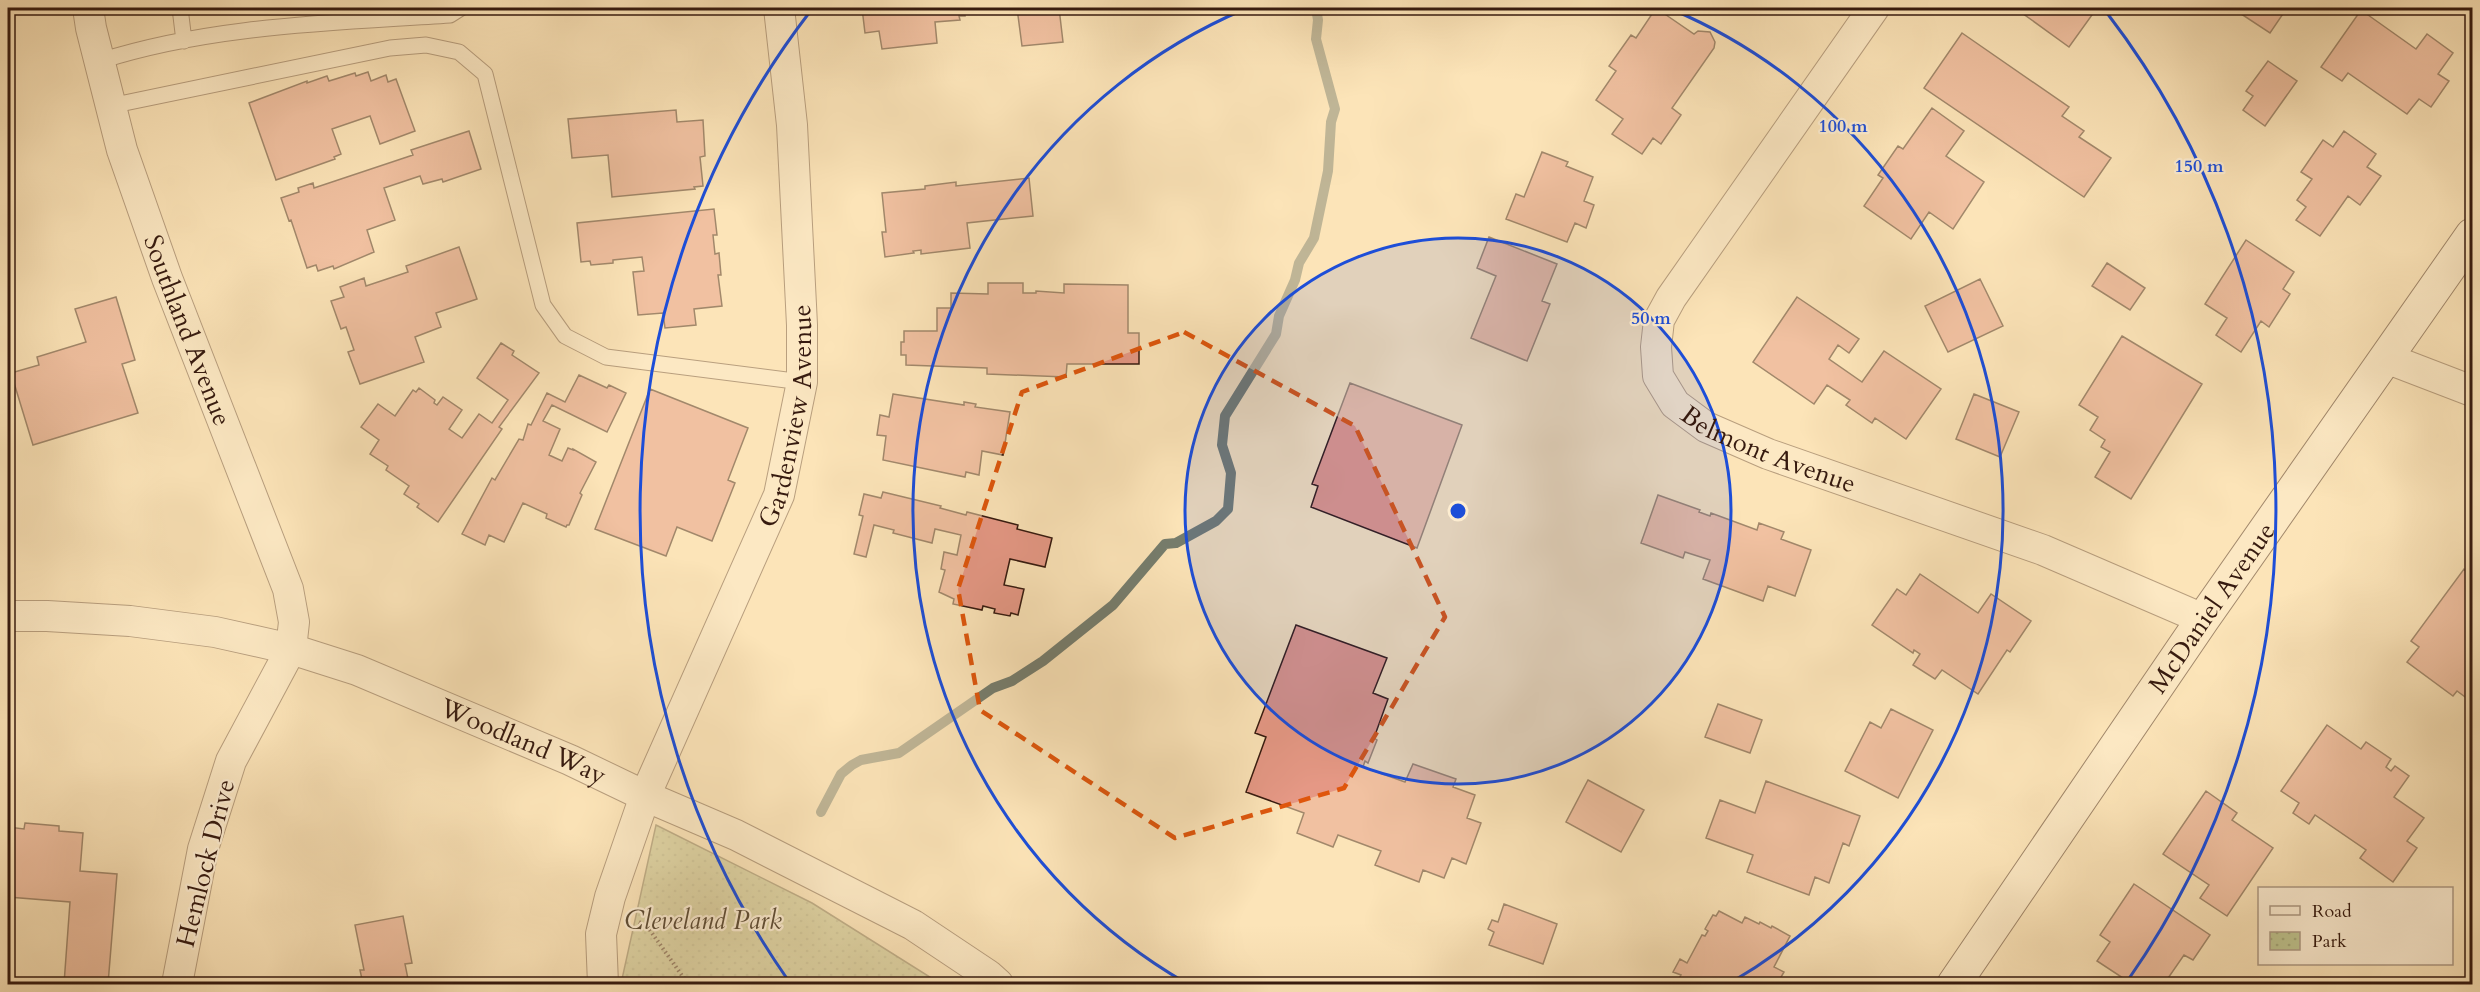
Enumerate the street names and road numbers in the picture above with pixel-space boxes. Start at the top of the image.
street label: Southland Avenue [135,230,240,431]
street label: Gardenview Avenue [750,304,820,533]
street label: Belmont Avenue [1674,397,1860,501]
street label: McDaniel Avenue [2140,516,2283,700]
street label: Woodland Way [434,690,612,793]
street label: Hemlock Drive [168,776,243,951]

